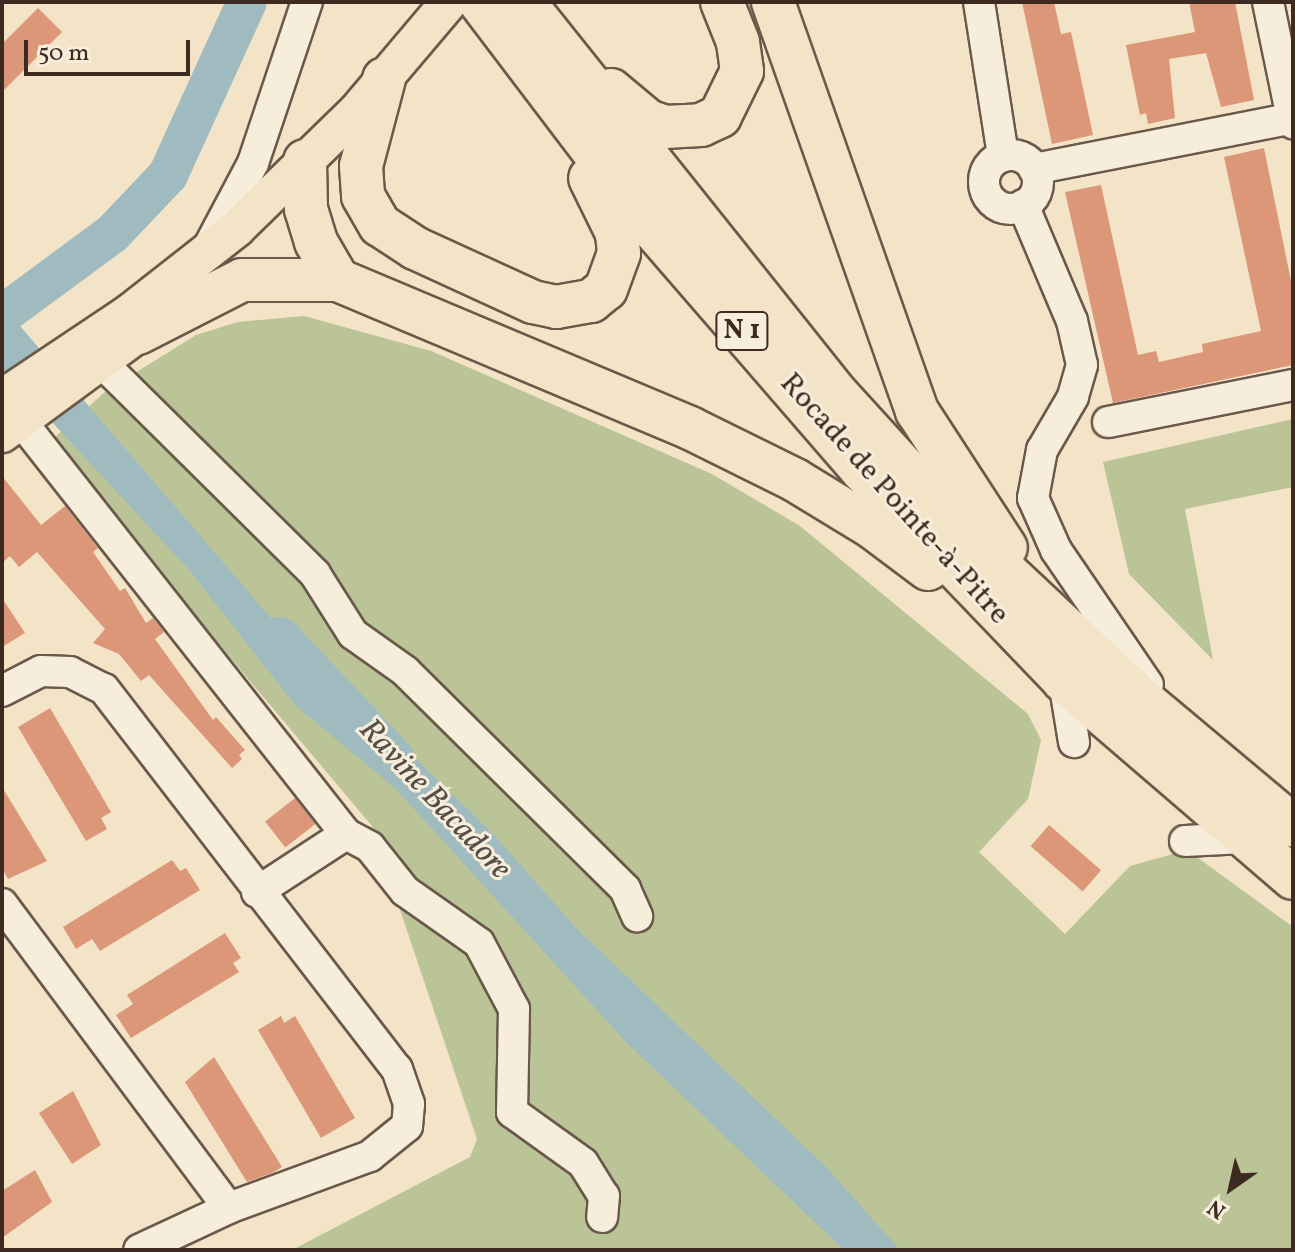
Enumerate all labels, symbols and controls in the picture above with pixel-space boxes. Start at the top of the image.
scale bar [28,24,194,74]
text: 50 m [38,37,90,71]
road number: N 1 [714,307,770,355]
street label: Rocade de Pointe-à-Pitre [772,366,1016,632]
water label: Ravine Bacadore [350,712,518,888]
north arrow [1191,1148,1271,1228]
text: N [1202,1191,1233,1226]

